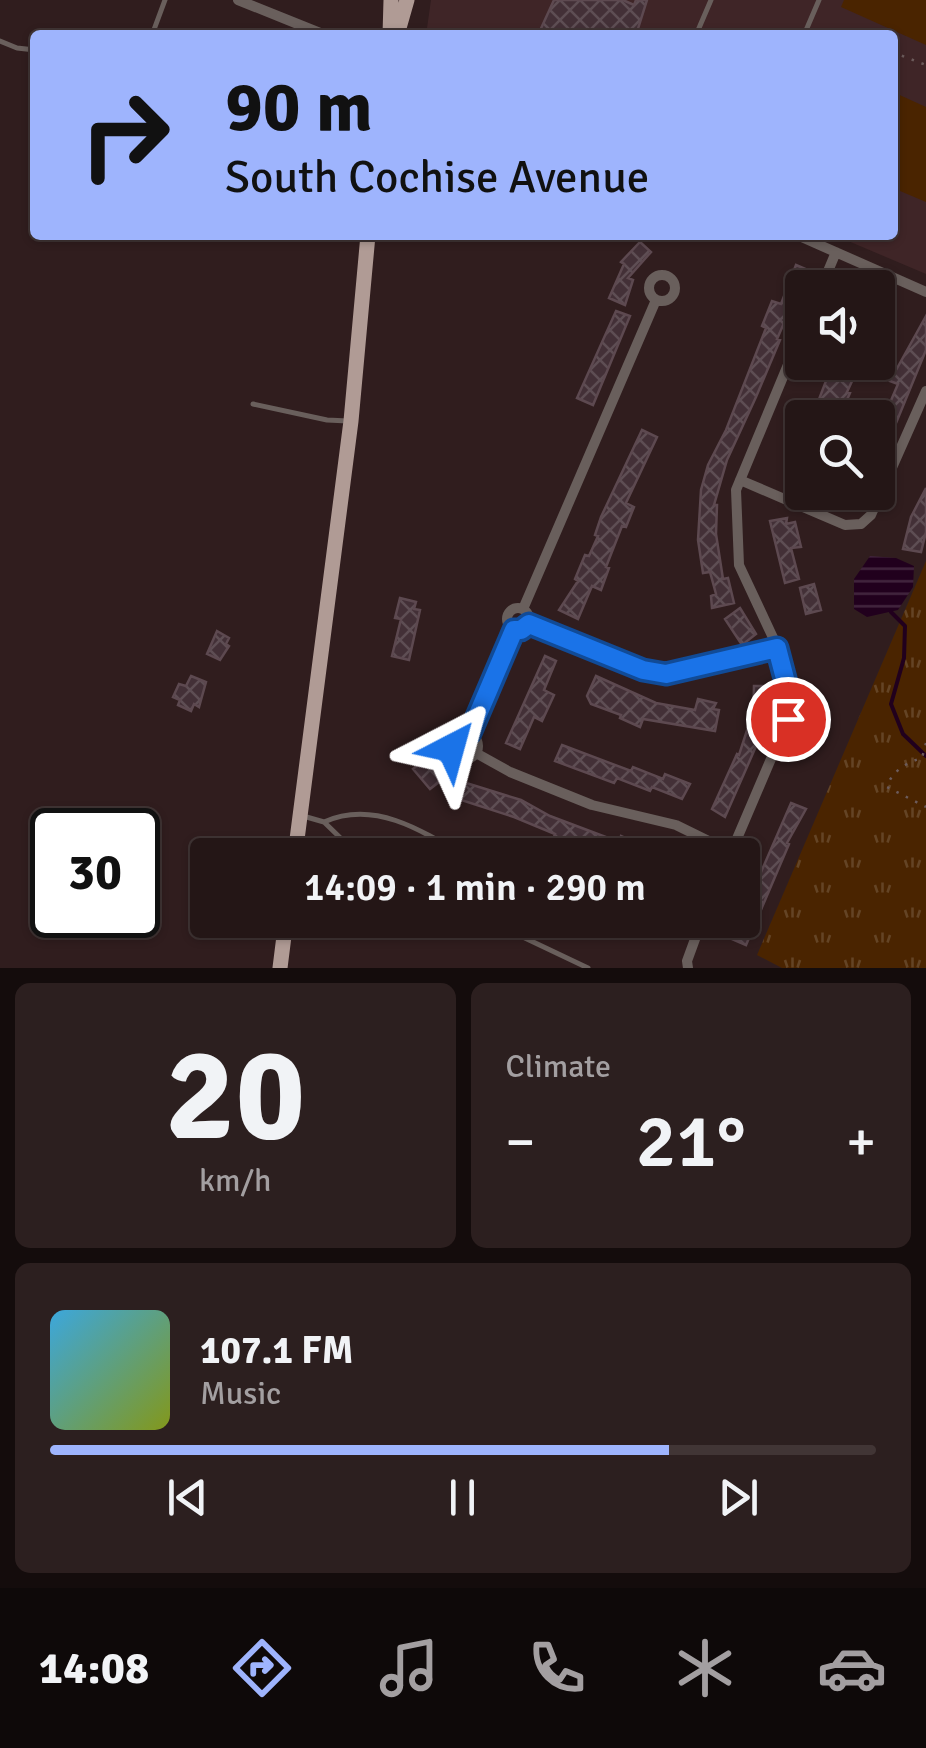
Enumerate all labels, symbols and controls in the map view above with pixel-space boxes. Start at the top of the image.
text: 90 m [225,64,373,150]
icon: right [60,70,190,200]
text: South Cochise Avenue [225,150,649,205]
map controls [785,270,895,510]
button: sound [785,270,895,380]
button: search [785,400,895,510]
pin [746,677,831,762]
icon: arrive [761,692,816,747]
position arrow [399,696,503,800]
speed limit sign: 30 [30,808,160,938]
text: 14:09 · 1 min · 290 m [304,864,646,911]
text: 20 [165,1016,305,1176]
text: Climate [506,1047,611,1086]
text: 21° [636,1095,746,1188]
text: − [506,1108,535,1176]
text: + [846,1108,876,1176]
text: km/h [199,1161,271,1200]
text: 107.1 FM [200,1327,353,1374]
text: Music [200,1374,281,1413]
icon: previous [160,1470,215,1525]
icon: pause [435,1470,490,1525]
icon: next [711,1470,766,1525]
icon: directions [227,1633,297,1703]
icon: music [374,1633,444,1703]
icon: phone [522,1633,592,1703]
icon: climate [670,1633,740,1703]
icon: car [817,1633,887,1703]
text: 14:08 [39,1641,149,1696]

